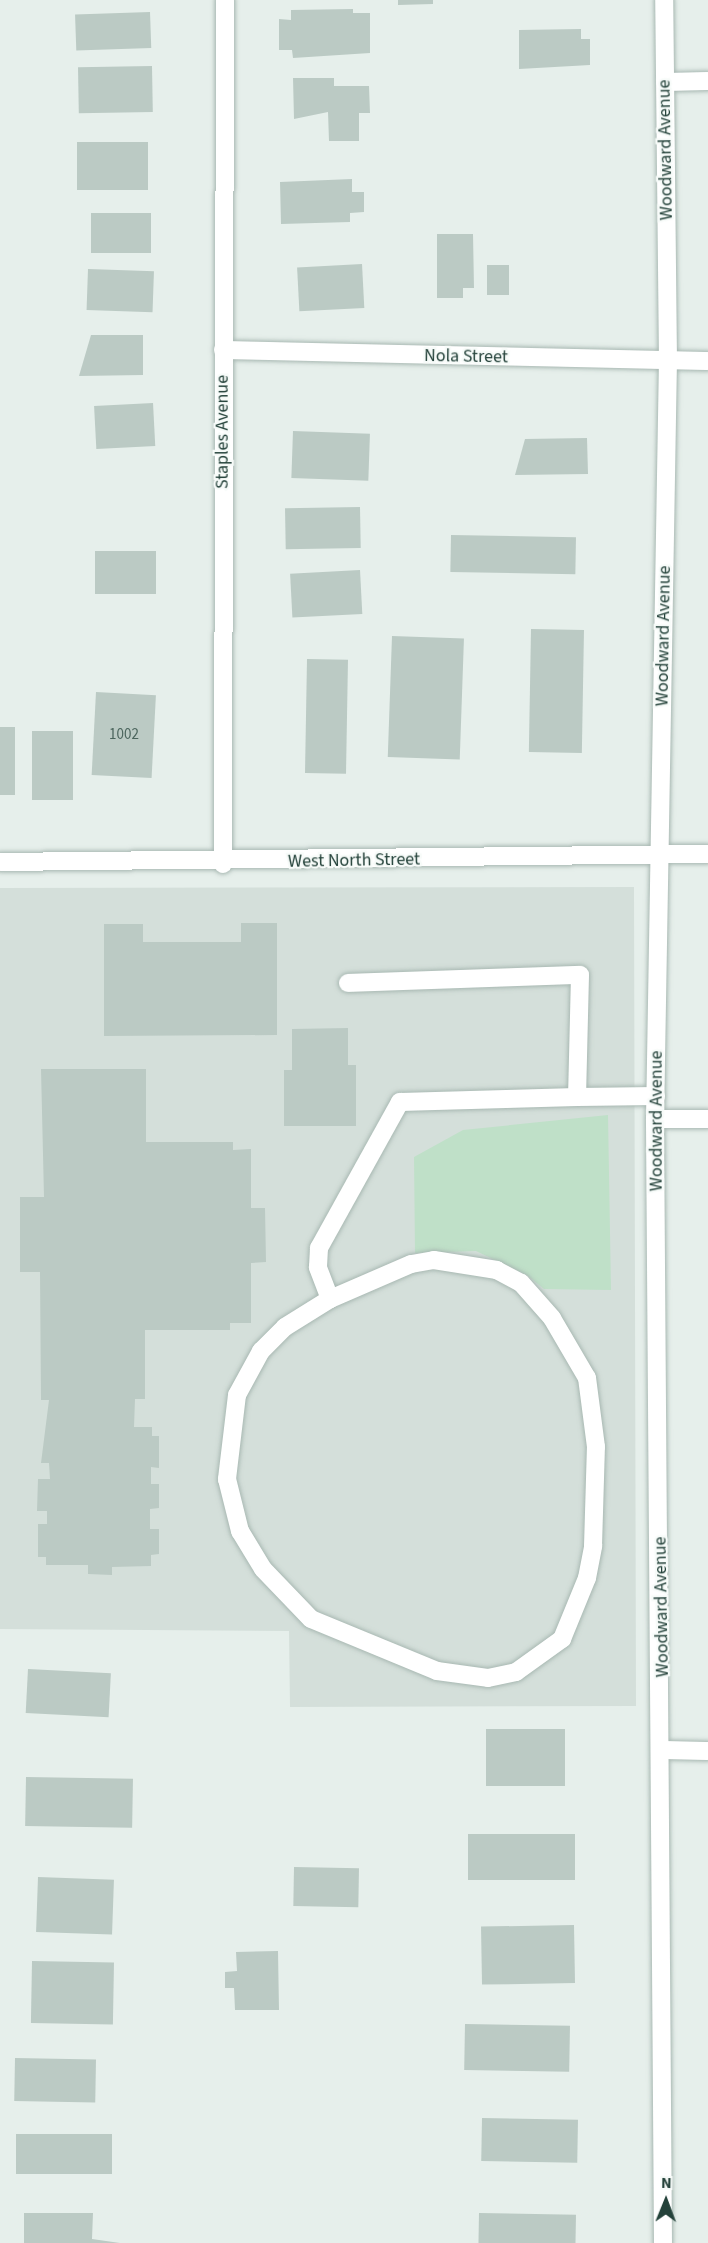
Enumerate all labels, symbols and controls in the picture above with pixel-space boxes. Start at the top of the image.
street label: Woodward Avenue [654,80,678,220]
street label: Nola Street [424,345,508,369]
street label: Staples Avenue [212,375,234,489]
street label: Woodward Avenue [652,566,676,706]
house number: 1002 [109,726,139,744]
street label: West North Street [288,849,420,873]
street label: Woodward Avenue [646,1051,668,1191]
street label: Woodward Avenue [650,1537,674,1677]
north arrow [636,2171,696,2231]
text: N [661,2172,672,2194]

